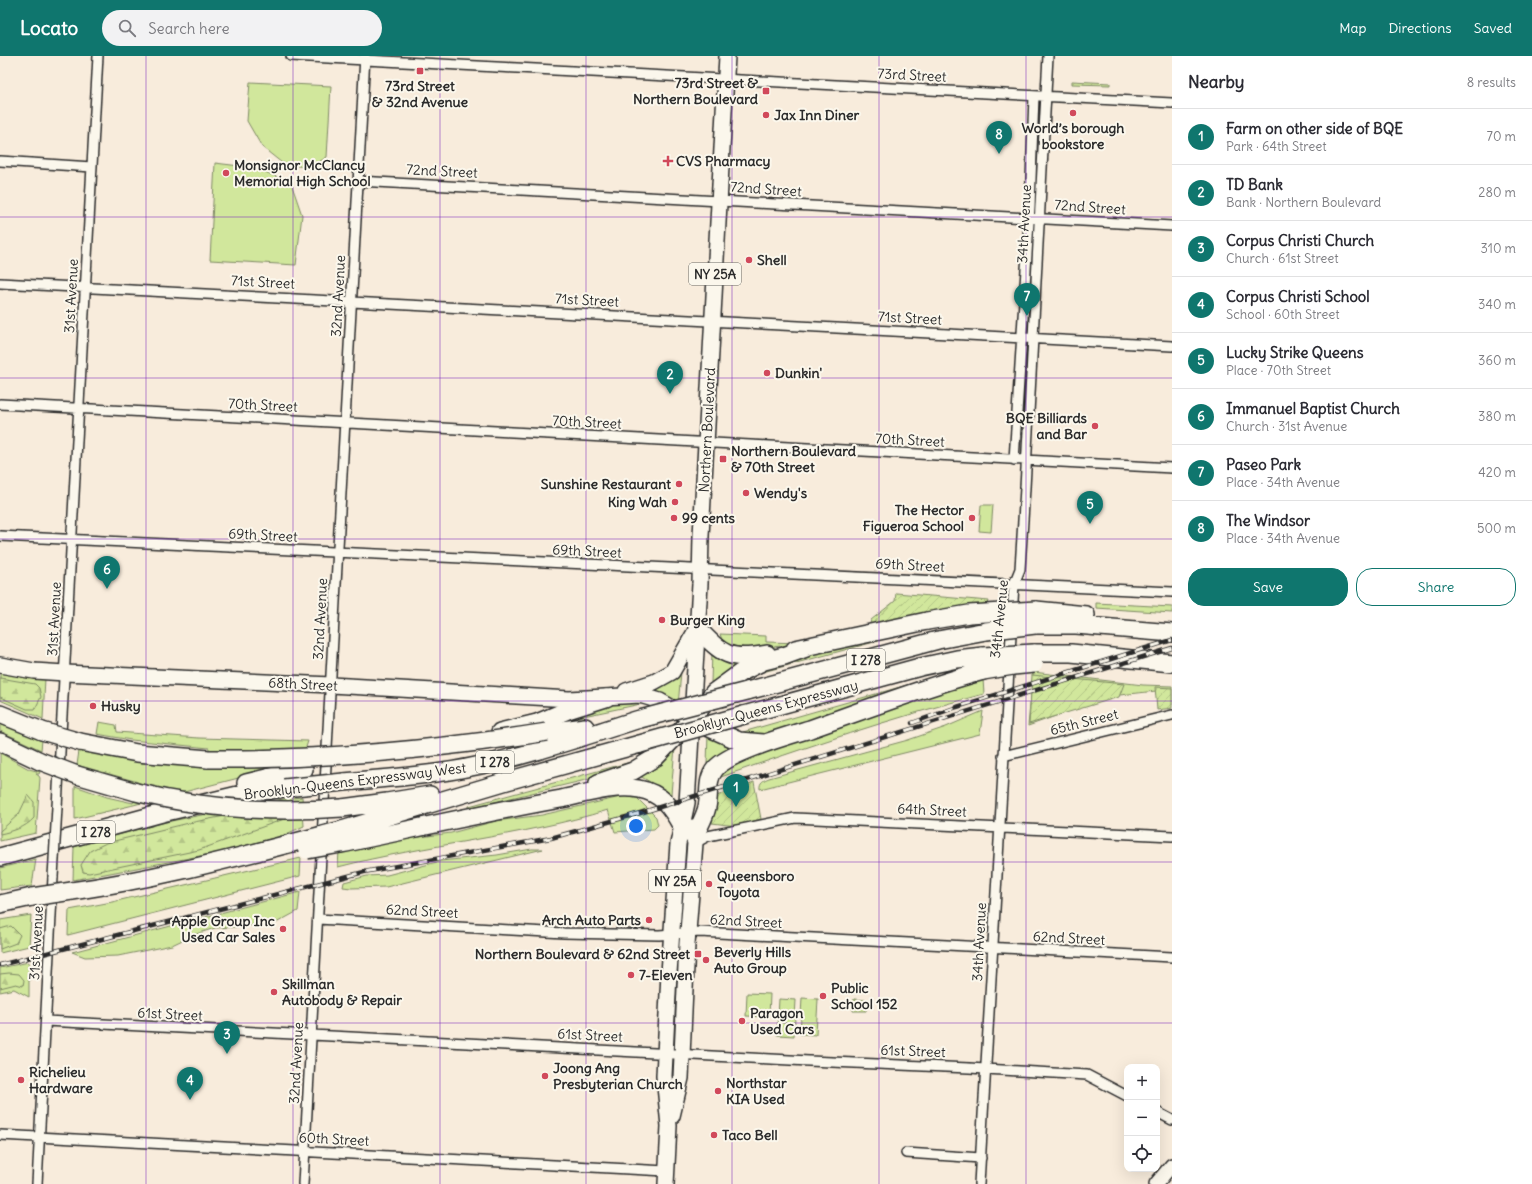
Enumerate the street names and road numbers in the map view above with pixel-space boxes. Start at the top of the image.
street label: 73rd Street [877,64,947,86]
street label: 72nd Street [406,160,478,182]
street label: 72nd Street [730,178,803,200]
street label: 34th Avenue [1013,184,1035,264]
street label: 72nd Street [1054,196,1127,218]
street label: 32nd Avenue [327,254,349,338]
street label: 31st Avenue [60,258,82,334]
road number: NY 25A [689,263,741,285]
street label: 71st Street [230,271,296,293]
street label: 71st Street [554,289,620,311]
street label: 71st Street [877,307,943,329]
street label: Northern Boulevard [695,367,719,493]
street label: 70th Street [228,394,298,416]
street label: 70th Street [552,411,622,433]
street label: 70th Street [875,429,945,451]
street label: 69th Street [228,524,299,546]
street label: 69th Street [552,540,623,562]
street label: 69th Street [875,554,946,576]
street label: 32nd Avenue [309,577,331,661]
street label: 34th Avenue [986,579,1012,659]
street label: 31st Avenue [43,581,65,657]
road number: I 278 [847,649,885,671]
street label: 68th Street [268,673,339,695]
street label: Brooklyn-Queens Expressway [672,676,860,742]
street label: 65th Street [1048,705,1120,739]
road number: I 278 [476,751,514,773]
street label: Brooklyn-Queens Expressway West [243,758,467,804]
street label: 64th Street [897,799,968,821]
road number: I 278 [77,821,115,843]
road number: NY 25A [649,870,701,892]
street label: 62nd Street [385,900,459,922]
street label: 34th Avenue [968,902,990,982]
street label: 31st Avenue [25,905,47,981]
street label: 62nd Street [709,910,783,932]
street label: 62nd Street [1032,927,1106,949]
street label: 61st Street [137,1003,203,1025]
street label: 32nd Avenue [285,1021,307,1105]
street label: 61st Street [557,1024,623,1046]
street label: 61st Street [880,1041,946,1061]
street label: 60th Street [298,1128,370,1150]

